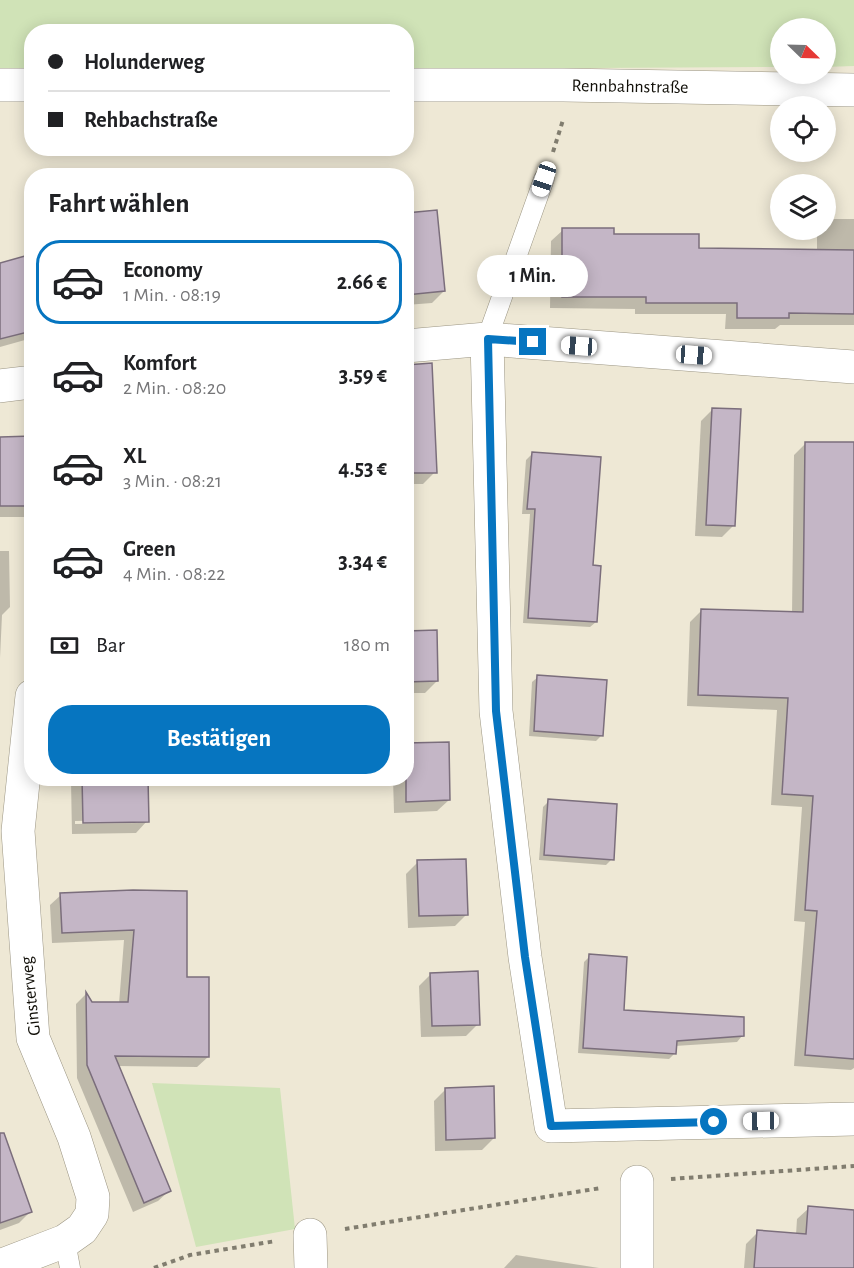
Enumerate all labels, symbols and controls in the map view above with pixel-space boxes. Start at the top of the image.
north arrow [770,18,836,84]
map controls [770,18,836,240]
text: Holunderweg [84,51,205,73]
street label: Rennbahnstraße [571,77,688,97]
button: locate [770,96,836,162]
text: Rehbachstraße [84,109,218,131]
car [530,159,558,199]
button: layers [770,174,836,240]
text: Fahrt wählen [48,190,190,217]
icon: car [51,255,105,309]
callout: 1 Min. [478,255,588,297]
text: Economy [123,259,203,281]
text: 1 Min. [509,266,556,286]
text: 2.66 € [337,271,387,293]
text: 1 Min. · 08:19 [123,285,221,305]
route end [519,328,546,355]
car [560,336,598,356]
car [675,345,713,365]
icon: car [51,348,105,402]
text: Komfort [123,352,197,374]
text: 3.59 € [339,364,387,386]
text: 2 Min. · 08:20 [123,378,226,398]
icon: car [51,441,105,495]
text: XL [123,445,146,467]
text: 4.53 € [338,457,387,479]
text: 3 Min. · 08:21 [123,471,222,491]
icon: car [51,534,105,588]
text: Green [123,538,176,560]
text: 3.34 € [338,550,387,572]
text: 4 Min. · 08:22 [123,564,225,584]
icon: cash [48,629,81,662]
text: Bar [96,634,125,656]
text: 180 m [344,635,390,655]
button: Bestätigen [48,705,390,774]
street label: Ginsterweg [18,955,44,1036]
route start [700,1108,727,1135]
car [743,1112,779,1130]

